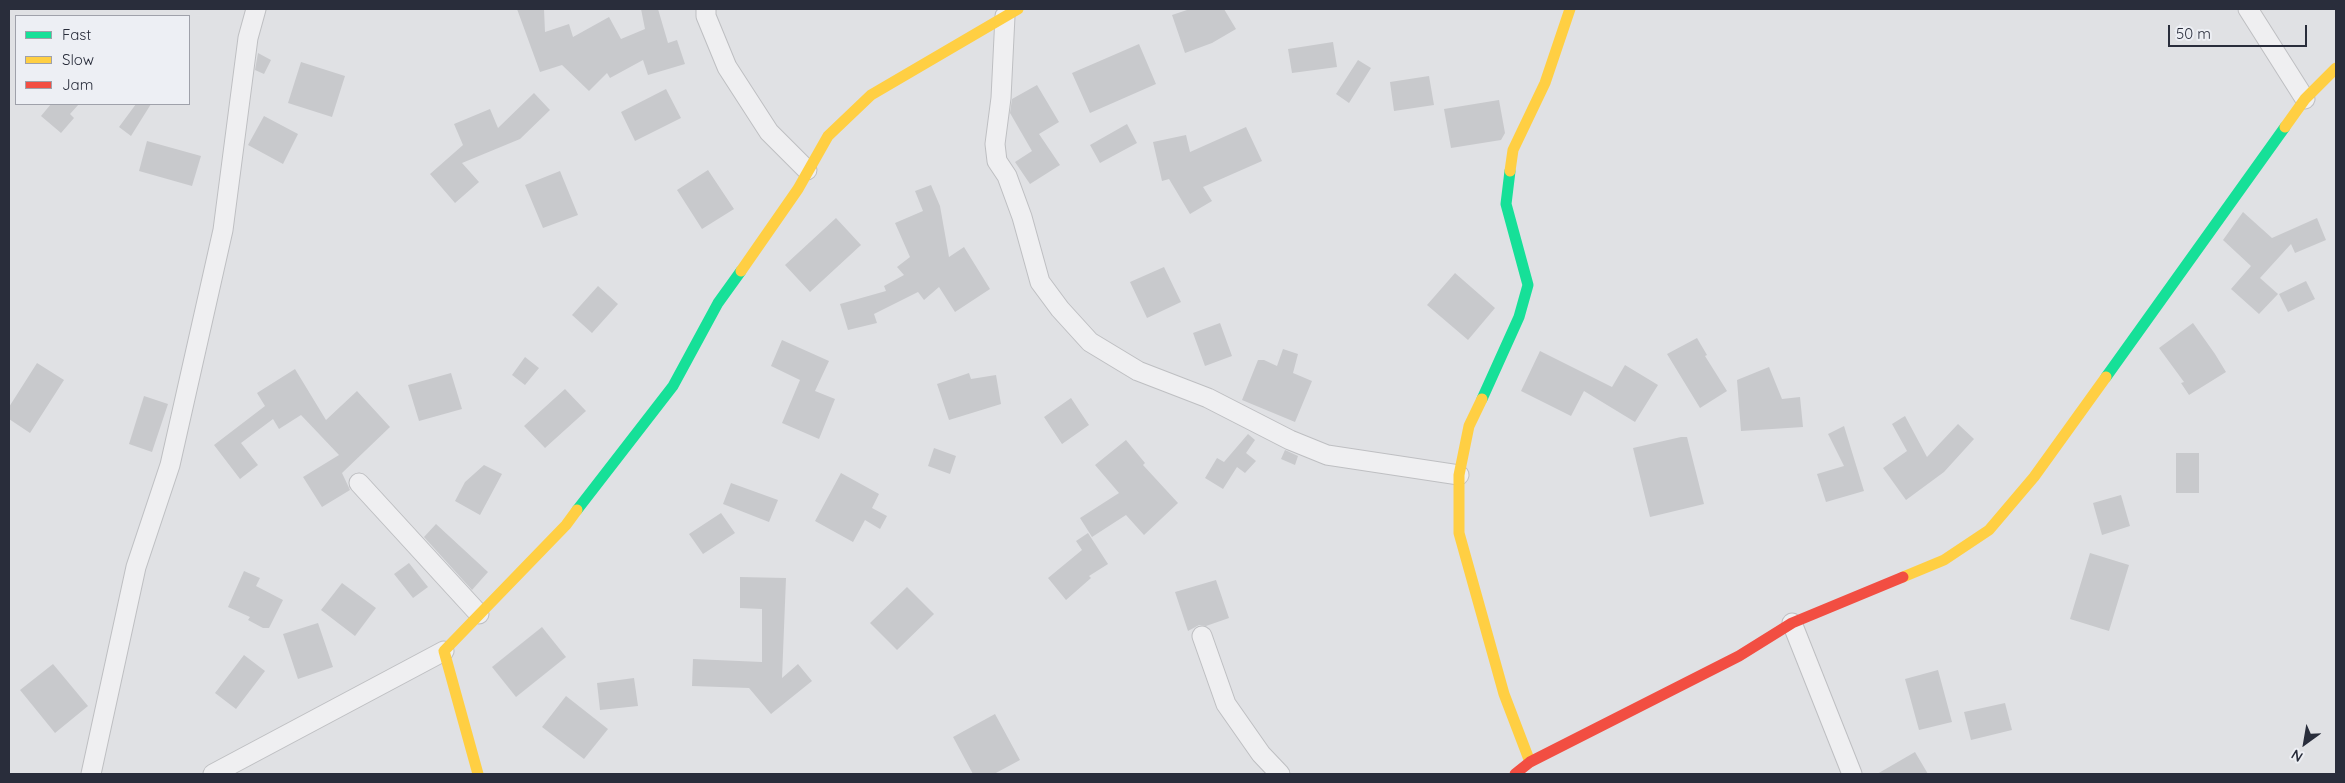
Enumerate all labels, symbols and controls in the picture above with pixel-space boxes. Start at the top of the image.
legend [15,15,190,105]
scale bar [2170,15,2309,47]
text: 50 m [2176,24,2211,43]
text: Fast [62,25,91,44]
text: Slow [62,50,94,69]
text: Jam [62,75,93,94]
north arrow [2280,718,2330,768]
text: N [2288,745,2306,766]

